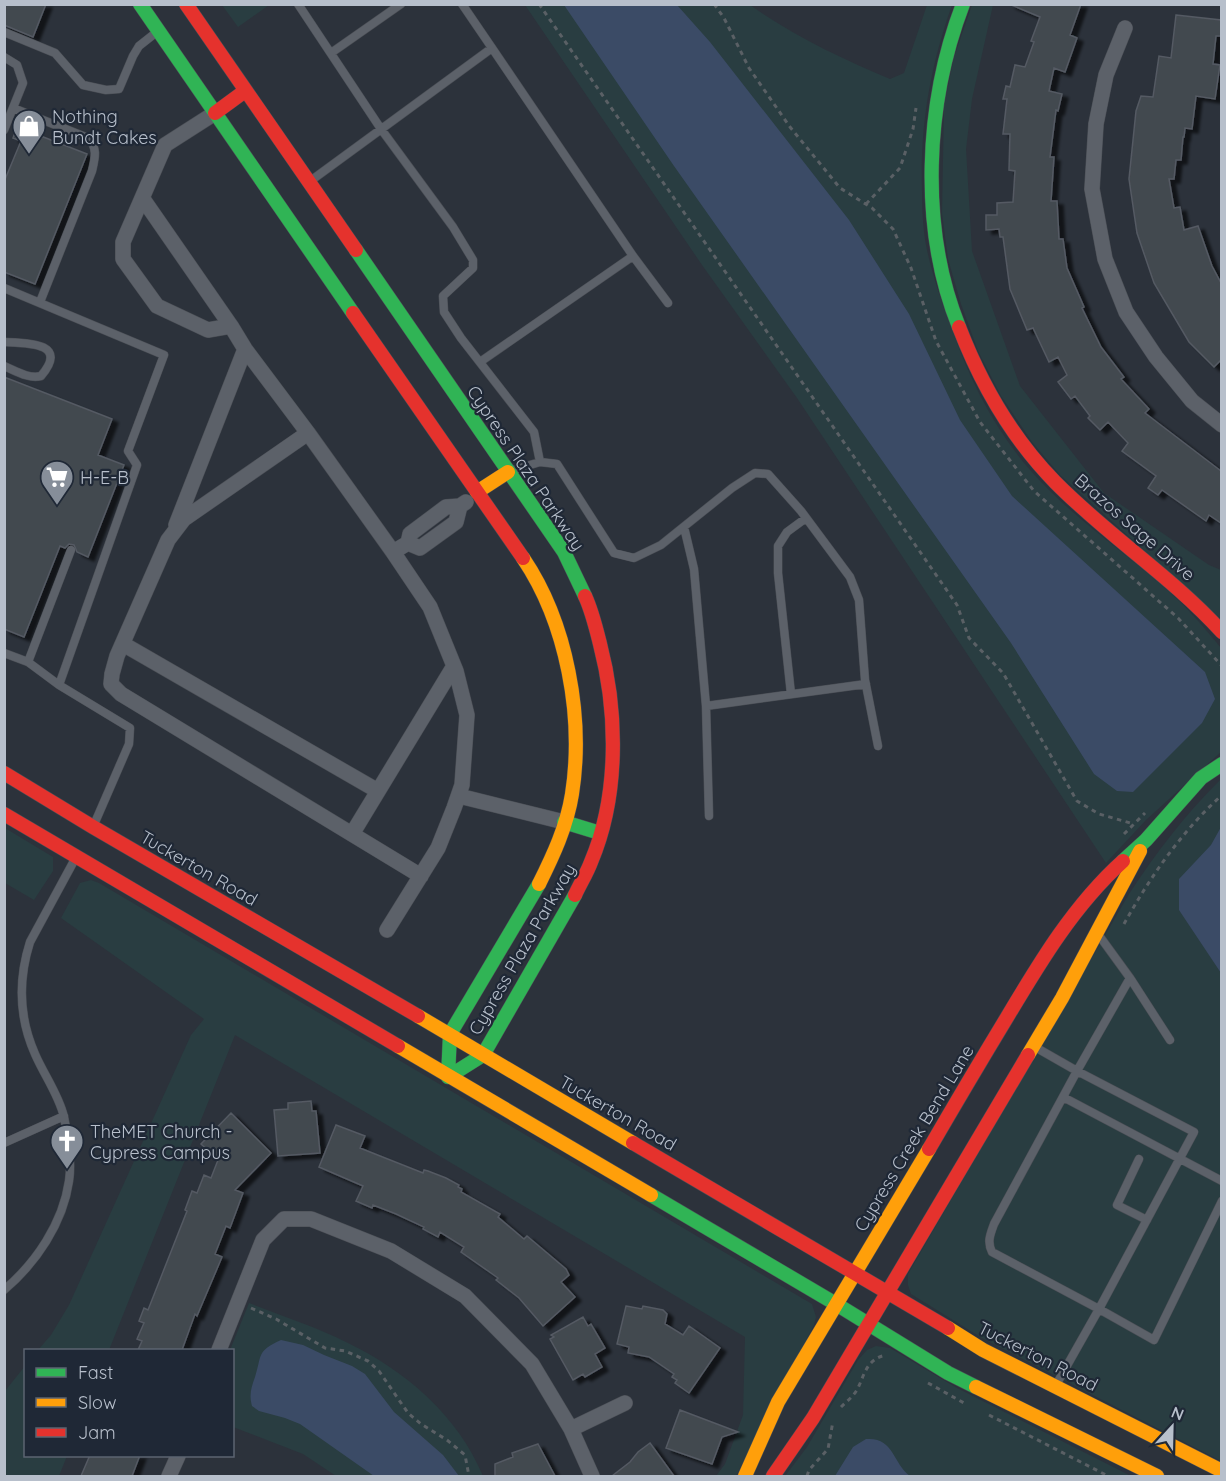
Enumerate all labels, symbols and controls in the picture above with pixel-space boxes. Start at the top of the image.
place label: Nothing Bundt Cakes [52,105,157,149]
shop icon: Nothing Bundt Cakes [11,108,47,155]
street label: Cypress Plaza Parkway [462,381,590,555]
supermarket icon: H-E-B [39,459,75,506]
place label: H-E-B [80,466,129,489]
street label: Brazos Sage Drive [1070,468,1200,586]
street label: Tuckerton Road [136,825,262,911]
street label: Cypress Plaza Parkway [463,859,581,1039]
street label: Cypress Creek Bend Lane [849,1040,979,1236]
street label: Tuckerton Road [555,1070,681,1156]
place label: TheMET Church - Cypress Campus [90,1120,232,1164]
church icon: TheMET Church - Cypress Campus [49,1123,85,1170]
street label: Tuckerton Road [974,1316,1102,1396]
legend [24,1349,234,1457]
text: Fast [78,1361,113,1384]
text: Slow [78,1391,116,1414]
north arrow [1142,1397,1202,1457]
text: N [1168,1402,1187,1425]
text: Jam [78,1421,116,1444]

